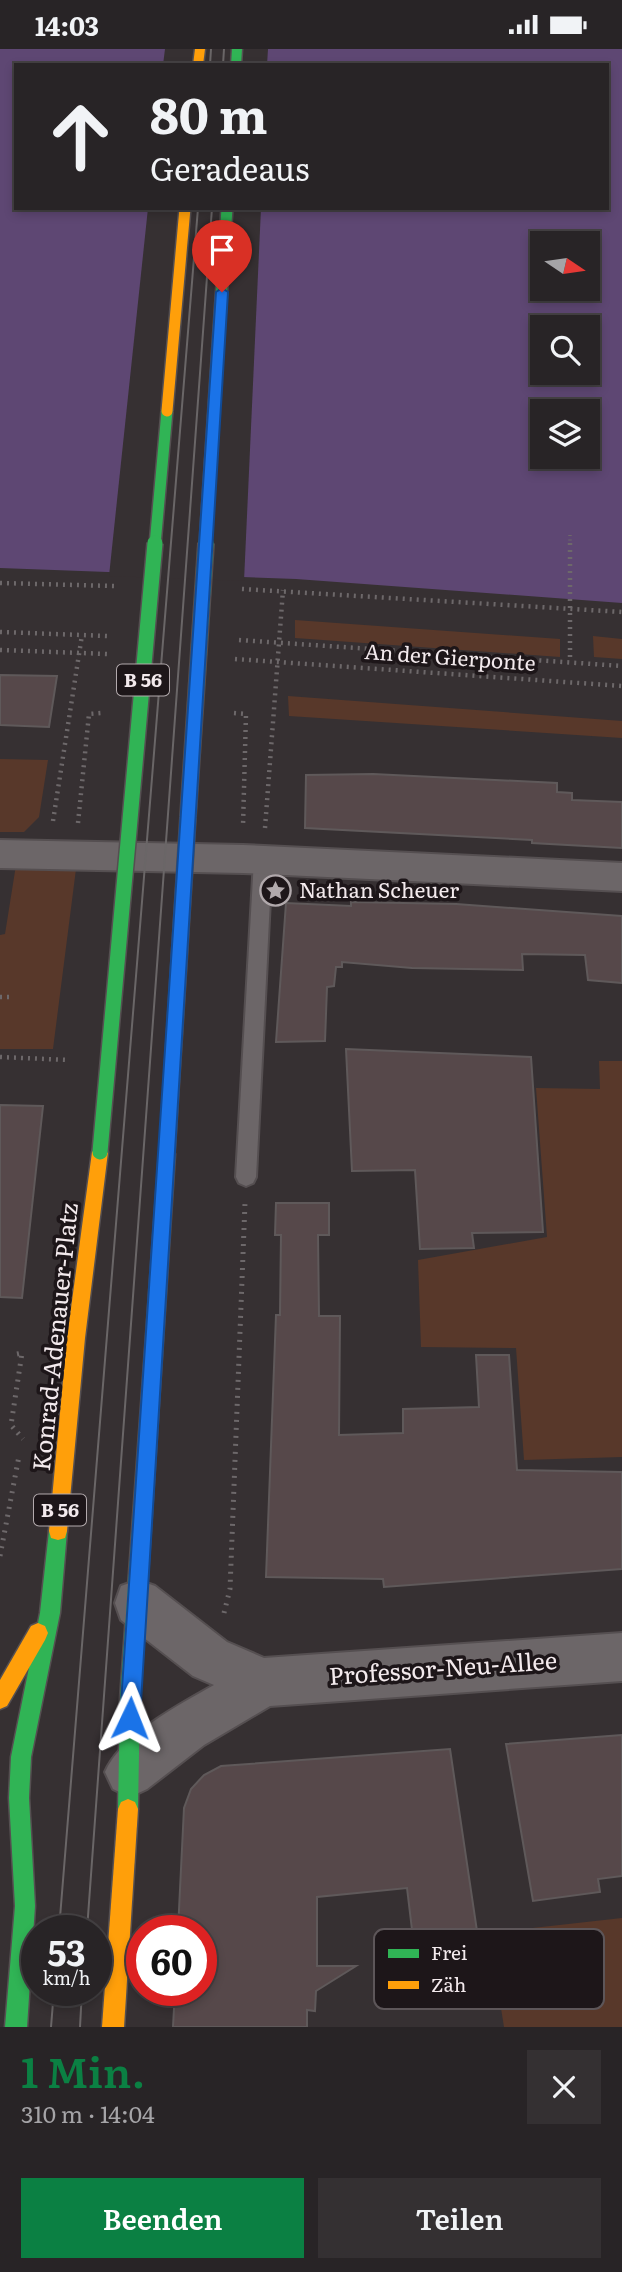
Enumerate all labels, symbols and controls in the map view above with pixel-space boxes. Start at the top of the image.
text: 14:03 [35,5,99,44]
text: 80 m [150,76,268,149]
icon: ahead [35,91,126,182]
text: Geradeaus [150,143,310,191]
pin [192,220,252,292]
icon: arrive [203,231,241,269]
north arrow [530,231,600,301]
map controls [530,231,600,469]
button: search [530,315,600,385]
button: layers [530,399,600,469]
street label: An der Gierponte [364,634,537,677]
road number: B 56 [117,665,169,695]
place label: Nathan Scheuer [299,873,459,904]
place icon: Nathan Scheuer [259,874,293,908]
street label: Konrad-Adenauer-Platz [22,1201,85,1473]
road number: B 56 [34,1495,86,1525]
street label: Professor-Neu-Allee [328,1641,558,1692]
position arrow [93,1681,167,1755]
speed limit sign: 60 [126,1915,217,2006]
text: 53 [47,1925,86,1977]
legend [374,1929,604,2009]
text: Frei [431,1938,467,1966]
text: km/h [43,1964,90,1991]
text: Zäh [431,1970,466,1998]
text: 1 Min. [21,2039,145,2101]
button: close [527,2050,601,2124]
text: 310 m · 14:04 [21,2096,155,2130]
button: Beenden [21,2178,304,2258]
button: Teilen [318,2178,601,2258]

